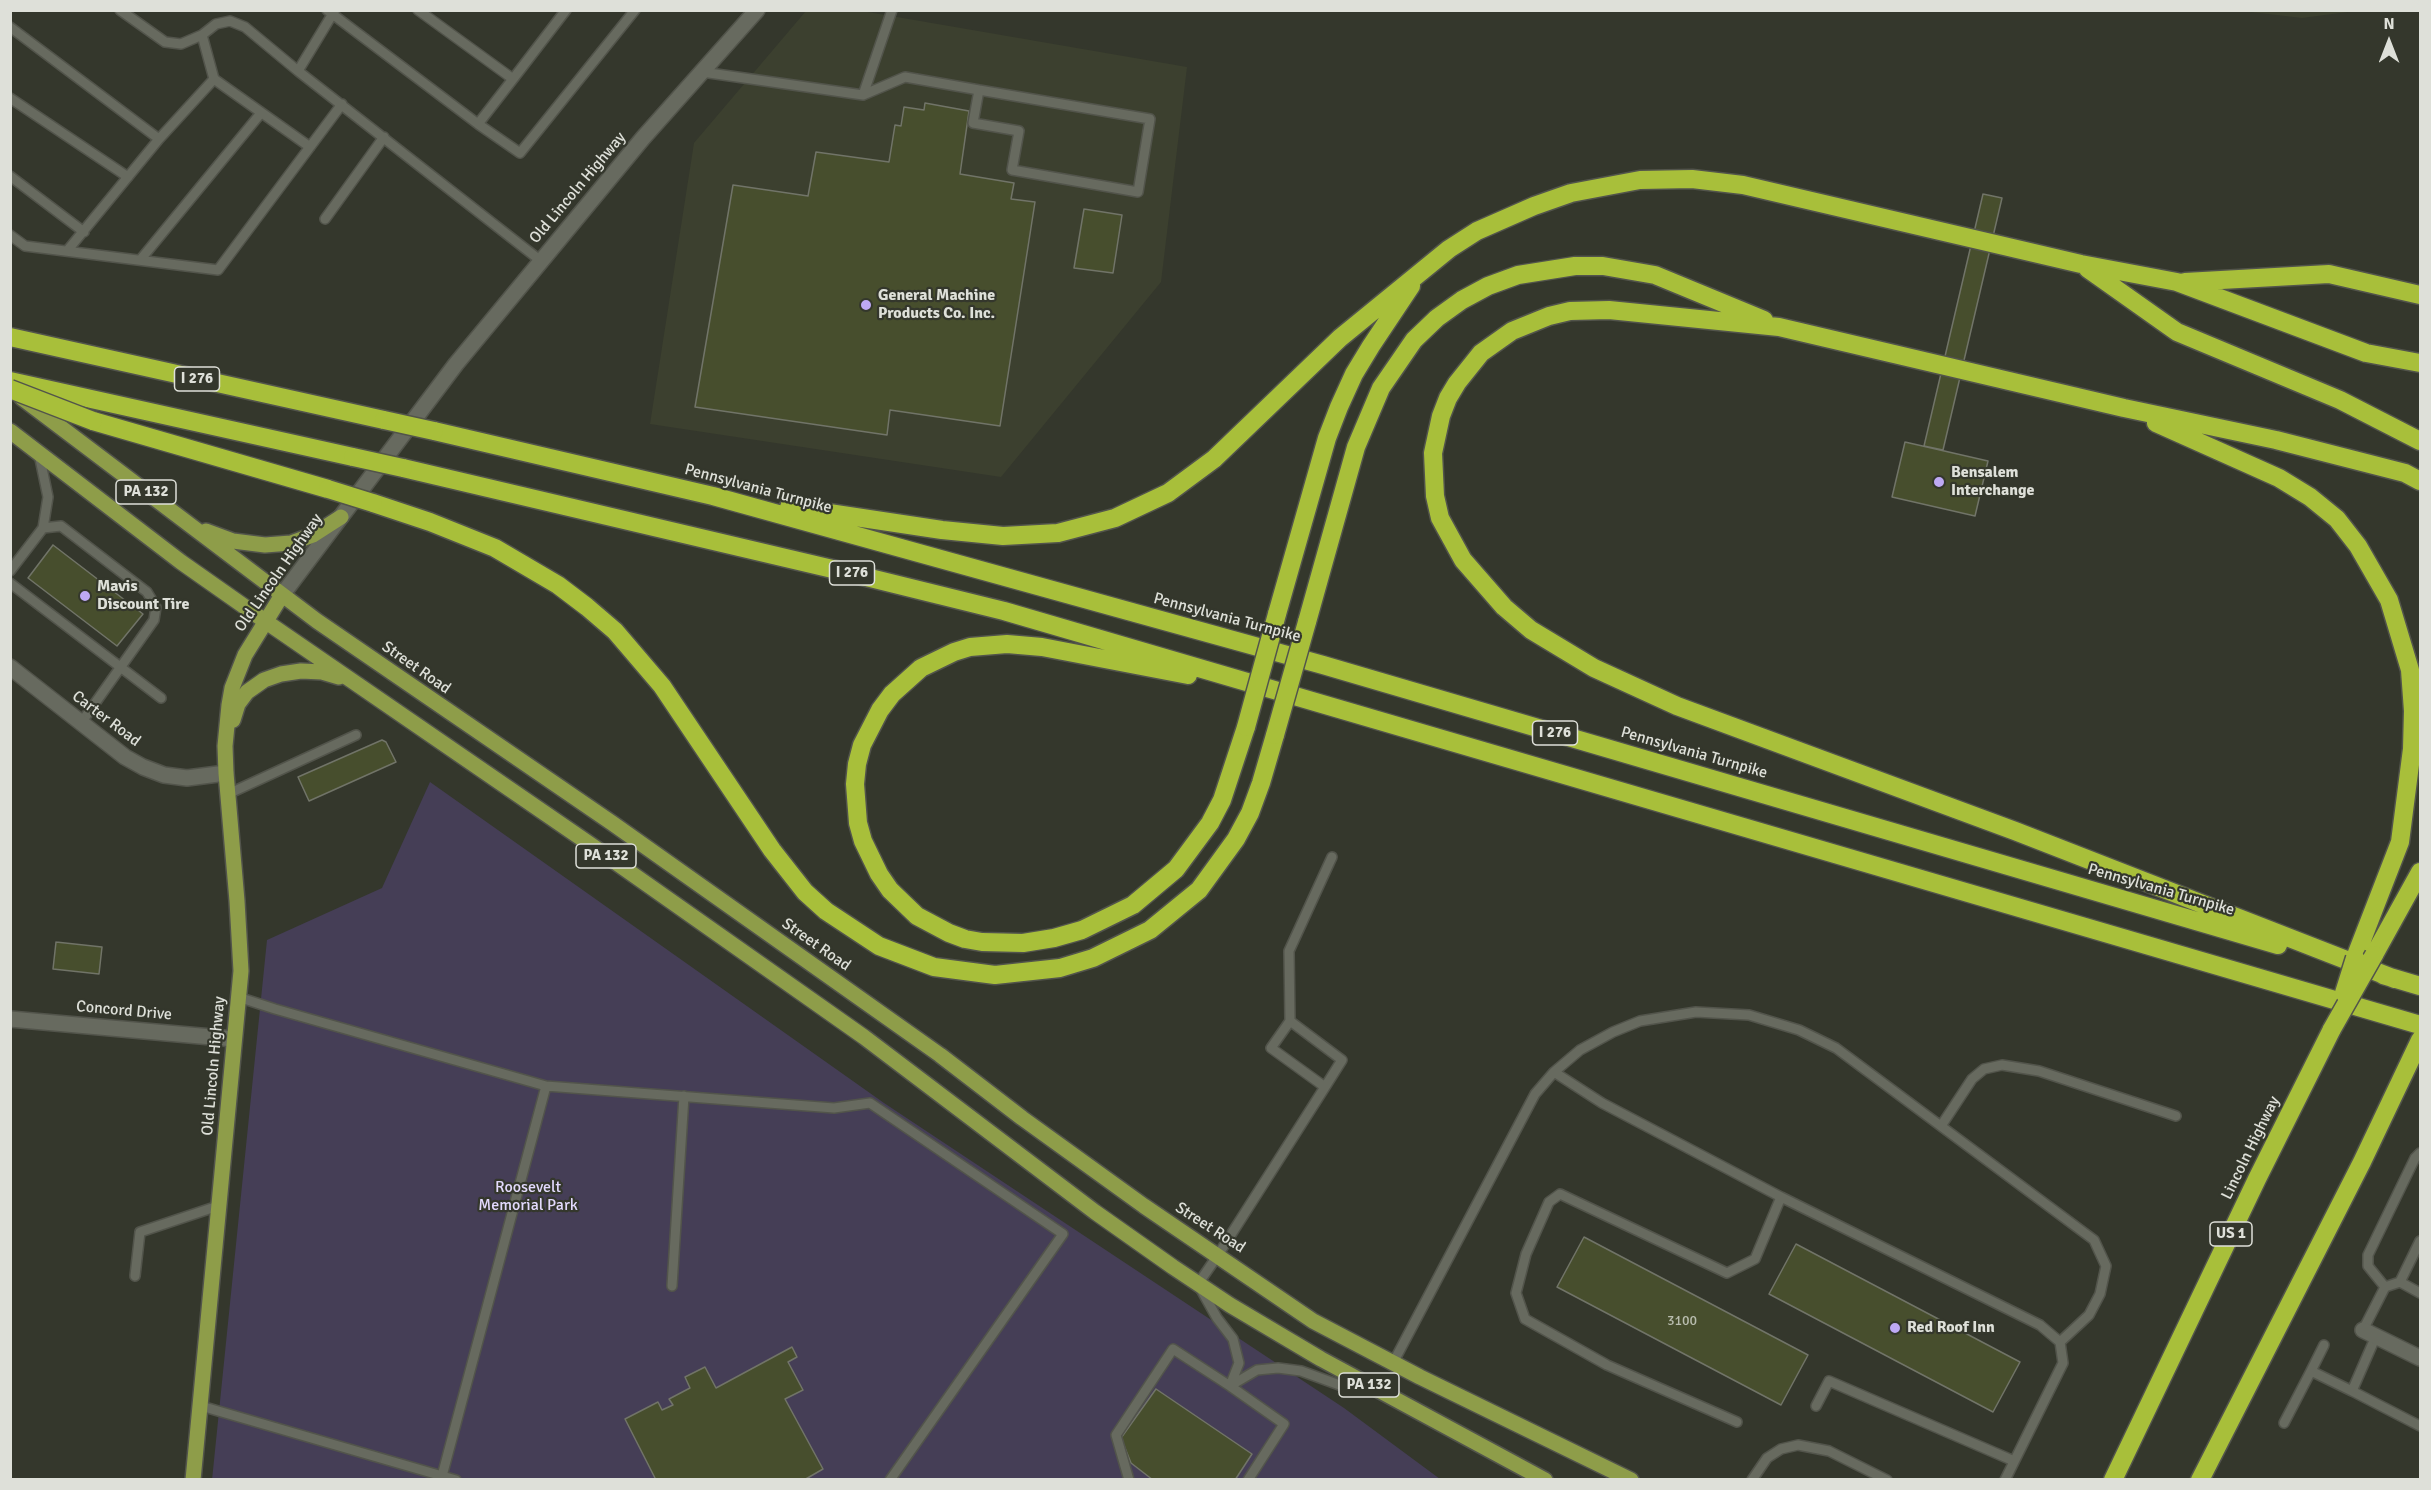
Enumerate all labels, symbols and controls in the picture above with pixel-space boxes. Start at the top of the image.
north arrow [2359,12,2419,72]
text: N [2383,14,2395,34]
street label: Old Lincoln Highway [526,128,630,248]
place label: General Machine Products Co. Inc. [878,286,995,324]
marker: General Machine Products Co. Inc. [859,298,873,312]
road number: I 276 [174,367,220,391]
street label: Pennsylvania Turnpike [682,460,834,518]
place label: Bensalem Interchange [1951,463,2034,501]
marker: Bensalem Interchange [1932,475,1946,489]
road number: PA 132 [116,480,176,504]
street label: Old Lincoln Highway [231,510,327,636]
road number: I 276 [830,561,874,585]
place label: Mavis Discount Tire [97,577,189,615]
marker: Mavis Discount Tire [78,589,92,603]
street label: Pennsylvania Turnpike [1151,589,1303,647]
street label: Street Road [378,637,454,699]
street label: Carter Road [68,687,144,751]
road number: I 276 [1532,721,1578,745]
street label: Pennsylvania Turnpike [1618,723,1770,783]
road number: PA 132 [576,844,636,868]
street label: Pennsylvania Turnpike [2085,860,2237,920]
street label: Street Road [778,914,854,976]
street label: Old Lincoln Highway [198,996,230,1136]
street label: Concord Drive [75,997,173,1025]
street label: Lincoln Highway [2218,1093,2284,1203]
park label: Roosevelt Memorial Park [478,1178,578,1216]
street label: Street Road [1171,1198,1249,1258]
road number: US 1 [2210,1222,2252,1246]
house number: 3100 [1667,1313,1697,1329]
place label: Red Roof Inn [1907,1318,1995,1338]
marker: Red Roof Inn [1888,1321,1902,1335]
road number: PA 132 [1339,1373,1399,1397]

